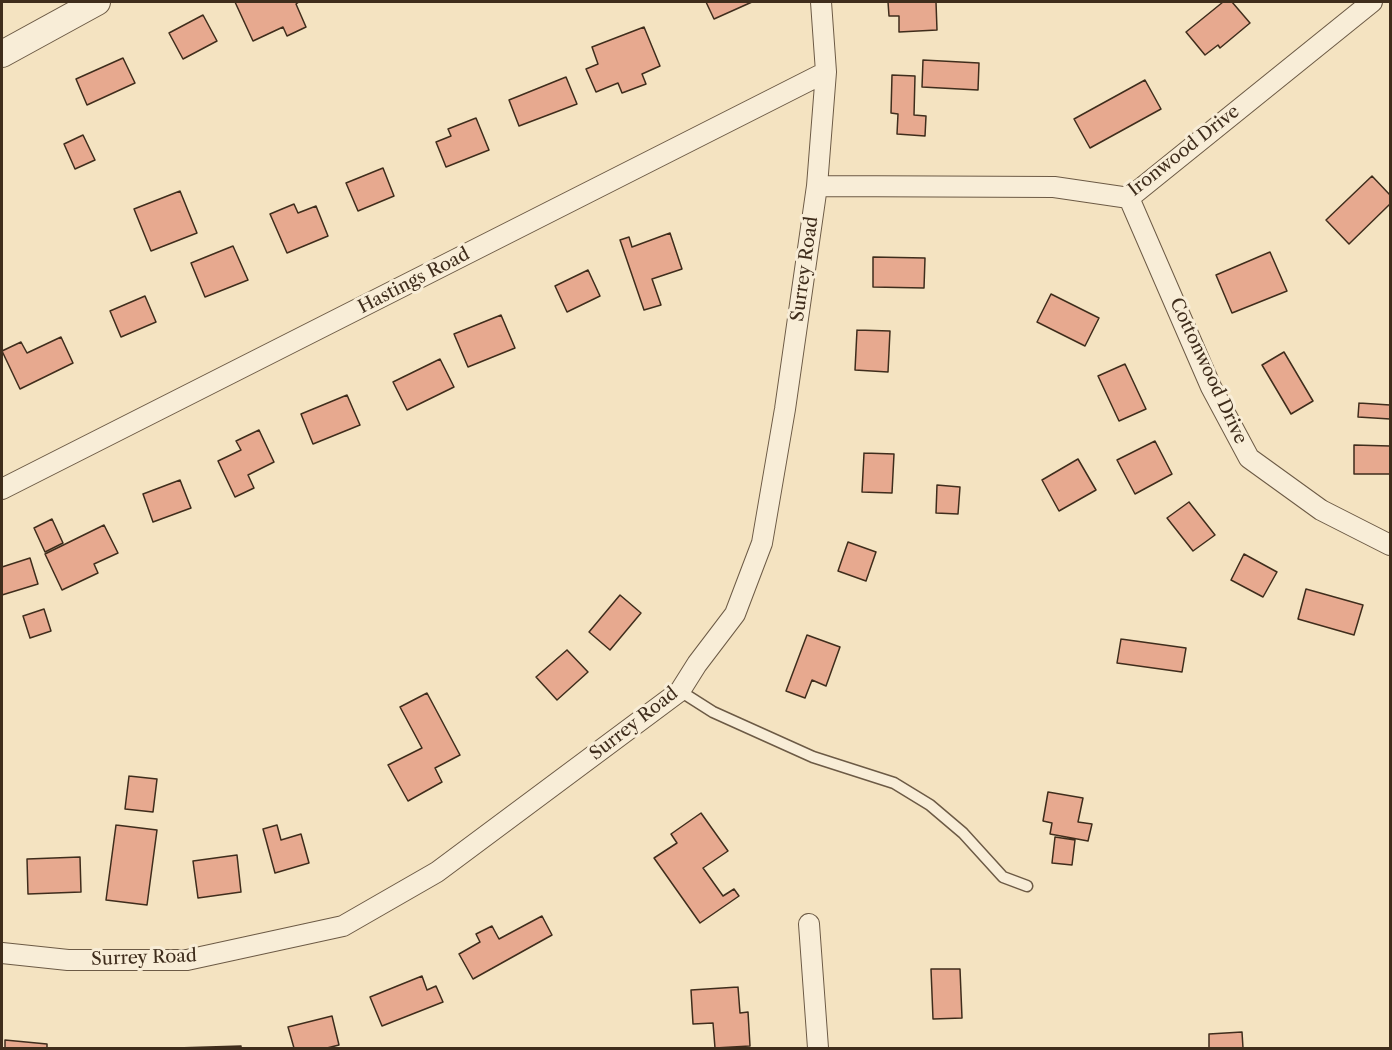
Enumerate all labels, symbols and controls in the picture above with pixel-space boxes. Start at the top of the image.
street label: Ironwood Drive [1124,101,1244,201]
street label: Surrey Road [787,215,823,323]
street label: Hastings Road [355,244,473,318]
street label: Cottonwood Drive [1165,295,1251,447]
street label: Surrey Road [586,683,682,765]
street label: Surrey Road [91,945,197,971]

